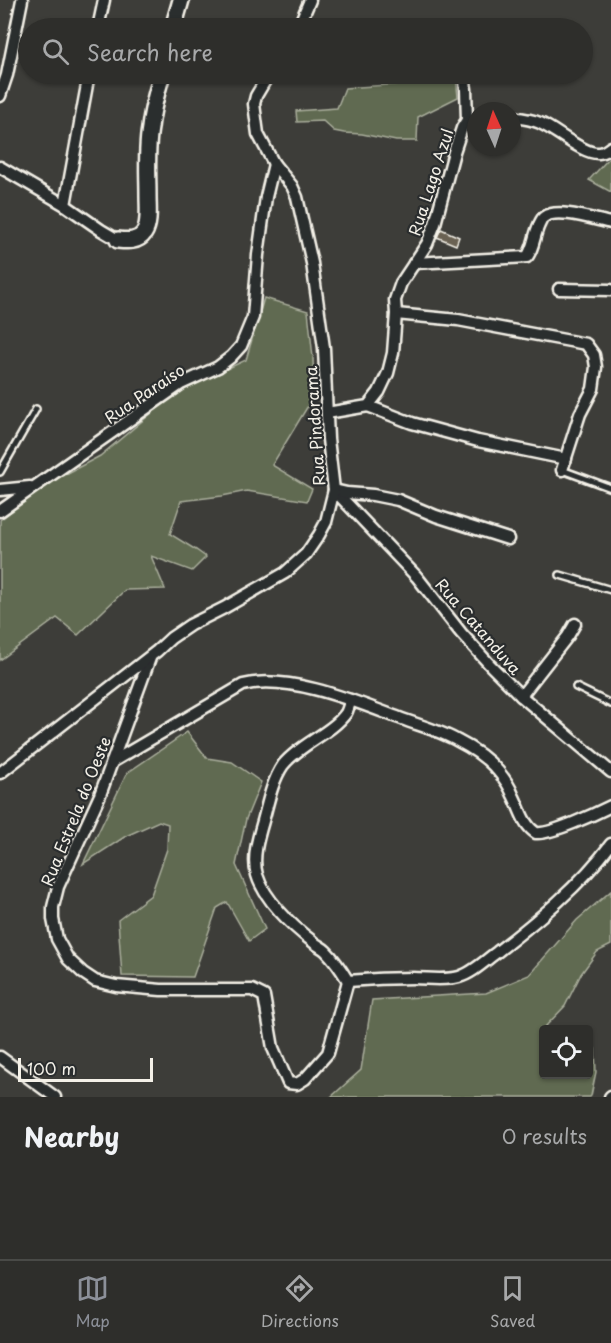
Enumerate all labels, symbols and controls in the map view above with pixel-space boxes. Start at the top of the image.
search box [18,18,593,84]
icon: search [39,35,72,68]
text: Search here [87,35,213,68]
north arrow [467,102,521,156]
street label: Rua Lago Azul [401,125,459,239]
street label: Rua Paraíso [99,357,189,429]
street label: Rua Pindorama [298,365,330,487]
street label: Rua Catanduva [430,573,528,680]
street label: Rua Estrela do Oeste [34,733,116,889]
map controls [539,1025,593,1079]
button: locate [539,1025,593,1079]
scale bar [18,1055,153,1082]
text: 100 m [27,1056,76,1080]
text: Nearby [24,1117,119,1156]
text: 0 results [502,1121,587,1151]
tab: Map [76,1272,110,1332]
tab: Directions [261,1272,339,1332]
tab: Saved [490,1272,535,1332]

